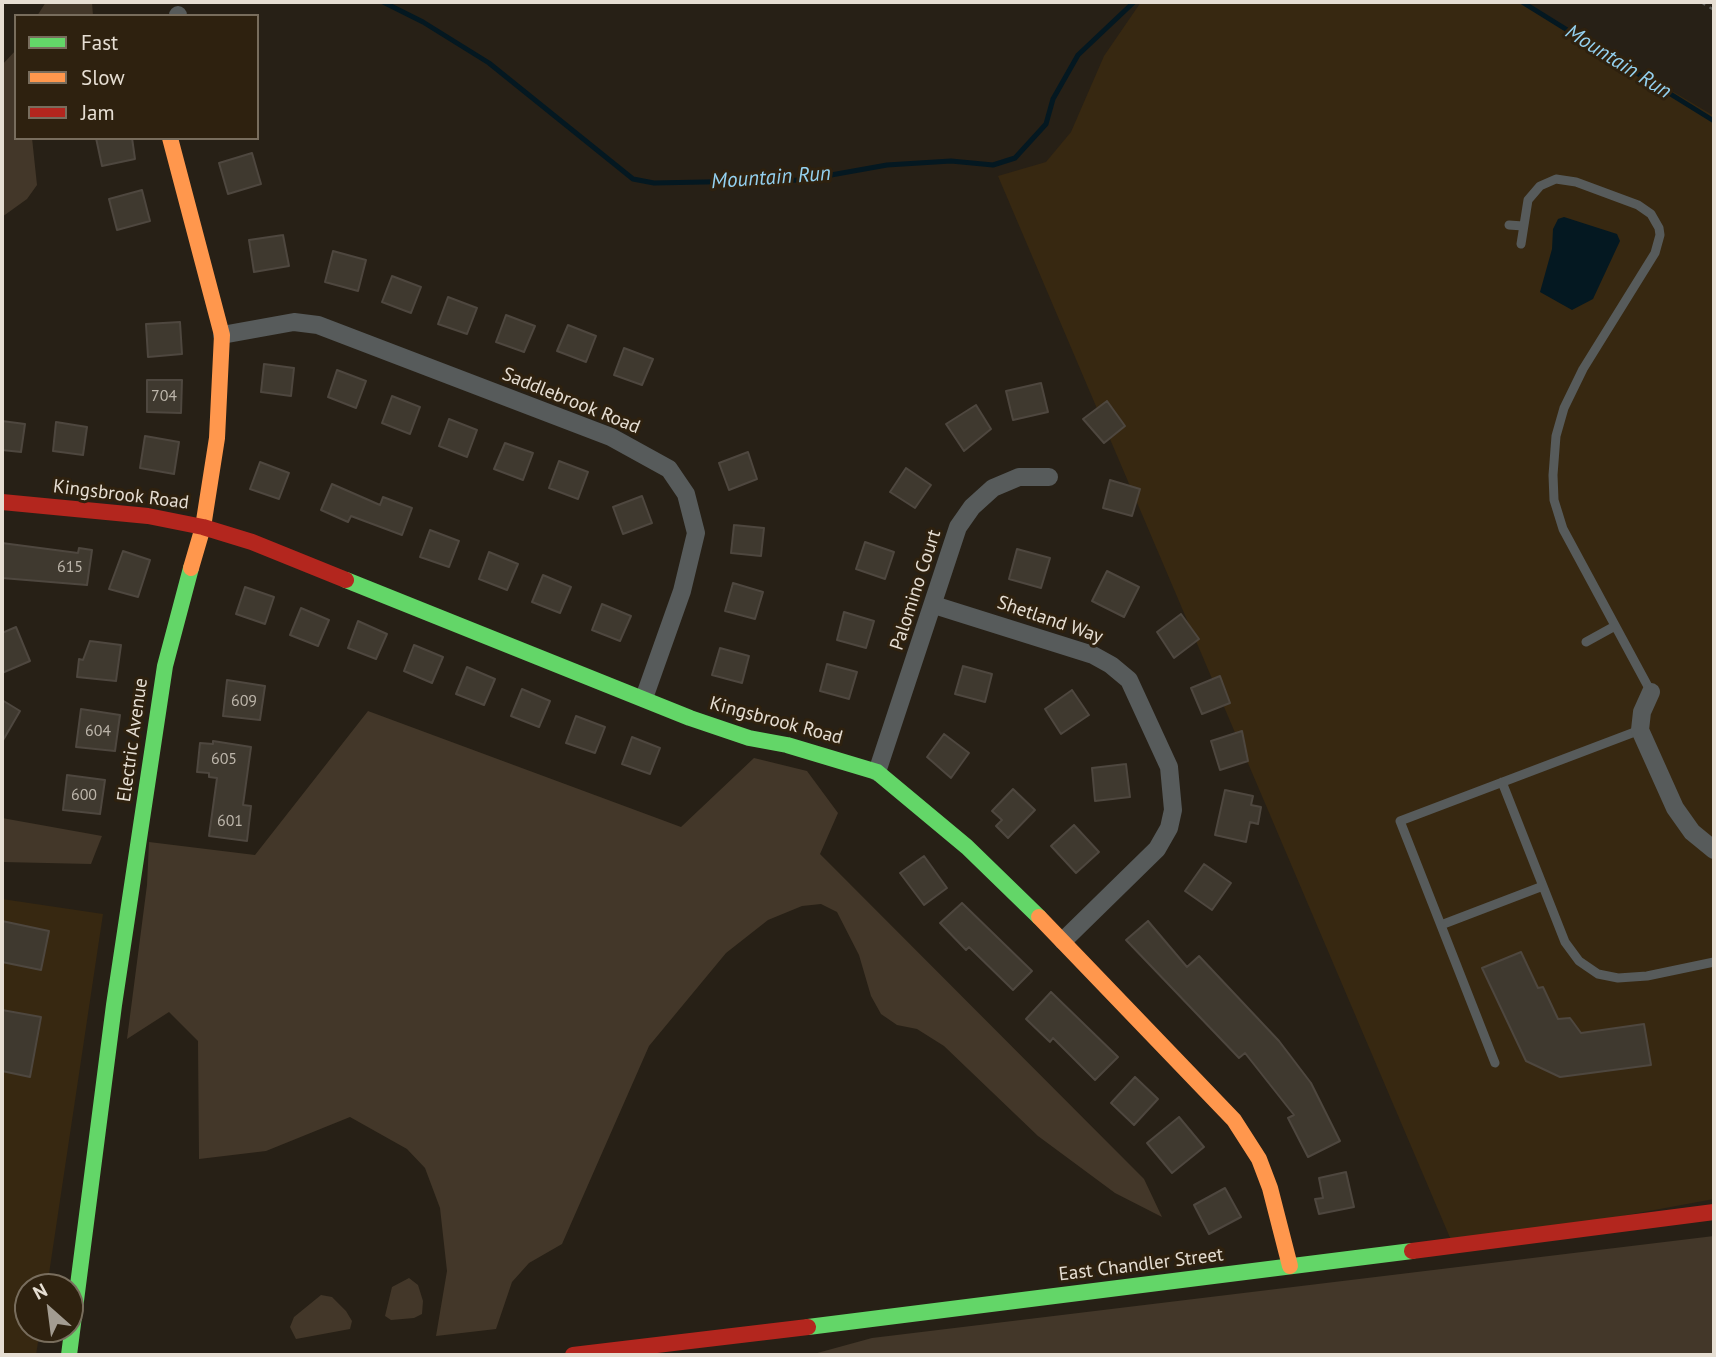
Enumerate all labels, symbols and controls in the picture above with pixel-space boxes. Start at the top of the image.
legend [14,14,259,140]
water label: Mountain Run [1560,20,1676,104]
text: Fast [81,29,118,56]
text: Slow [81,64,125,91]
text: Jam [81,99,115,126]
water label: Mountain Run [710,161,832,195]
street label: Saddlebrook Road [499,363,643,439]
house number: 704 [151,386,177,406]
street label: Kingsbrook Road [52,475,190,515]
street label: Palomino Court [886,527,946,653]
house number: 615 [57,557,83,577]
street label: Shetland Way [994,591,1106,649]
street label: Electric Avenue [113,677,153,803]
house number: 609 [231,691,257,711]
street label: Kingsbrook Road [707,692,845,750]
house number: 604 [85,721,111,741]
house number: 605 [211,749,237,769]
house number: 600 [71,785,97,805]
house number: 601 [217,811,243,831]
street label: East Chandler Street [1057,1244,1225,1286]
north arrow [14,1273,84,1343]
text: N [29,1278,51,1305]

